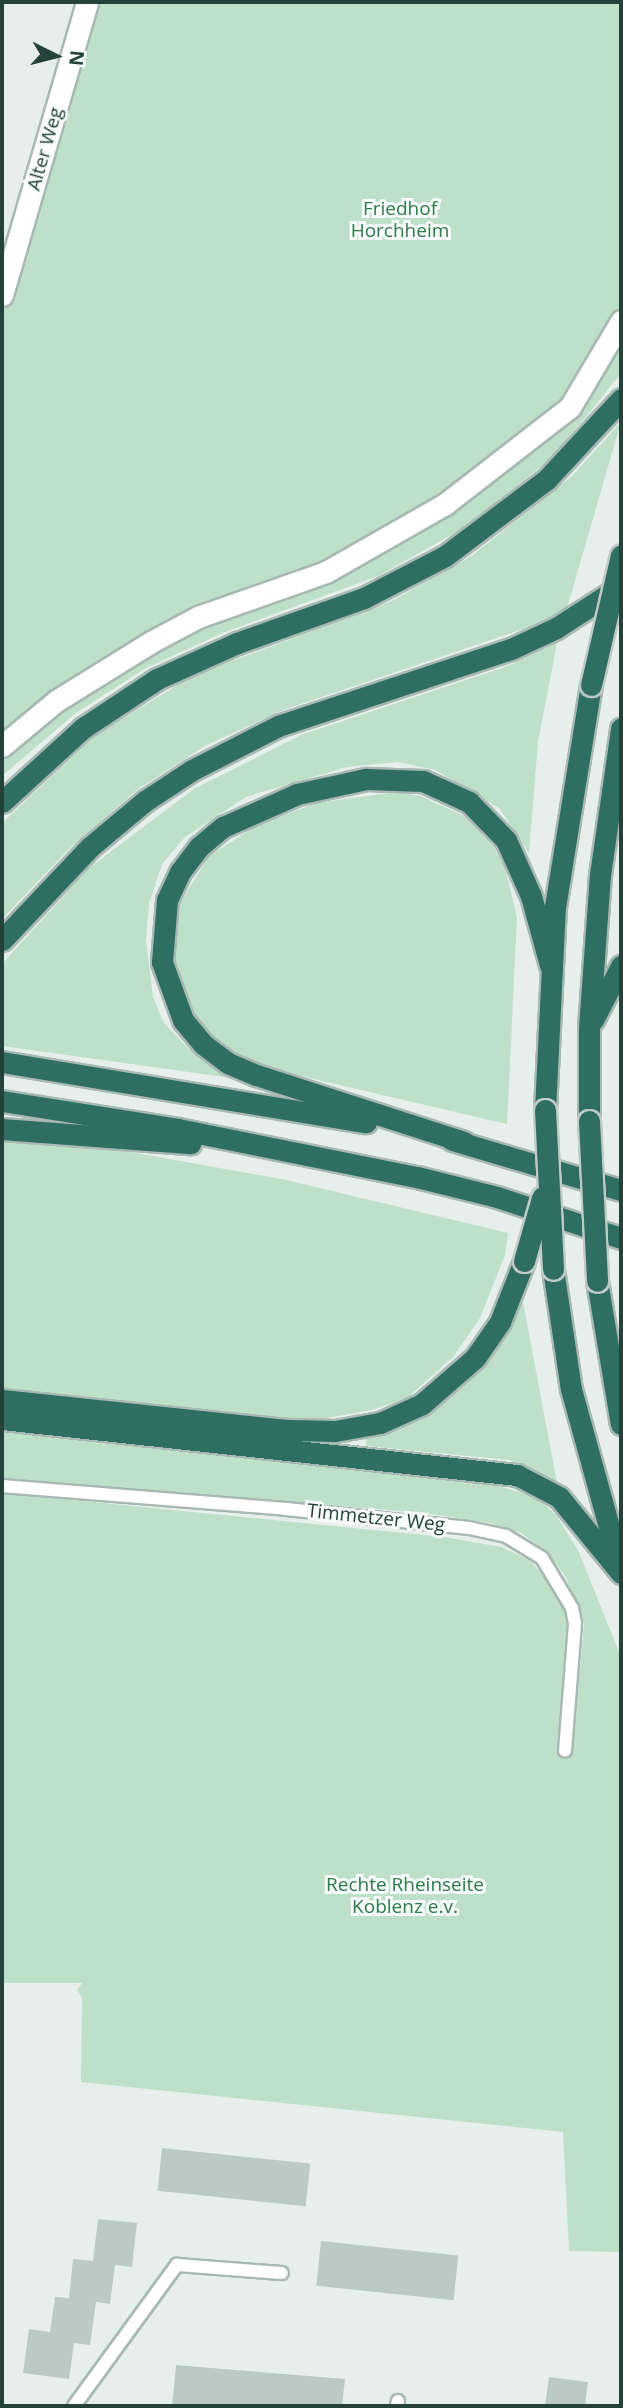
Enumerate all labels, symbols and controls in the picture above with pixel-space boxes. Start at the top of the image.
north arrow [21,21,91,91]
text: N [63,49,91,67]
street label: Alter Weg [22,105,68,193]
park label: Friedhof Horchheim [351,198,449,242]
street label: Timmetzer Weg [306,1499,446,1537]
park label: Rechte Rheinseite Koblenz e.v. [326,1874,484,1918]

